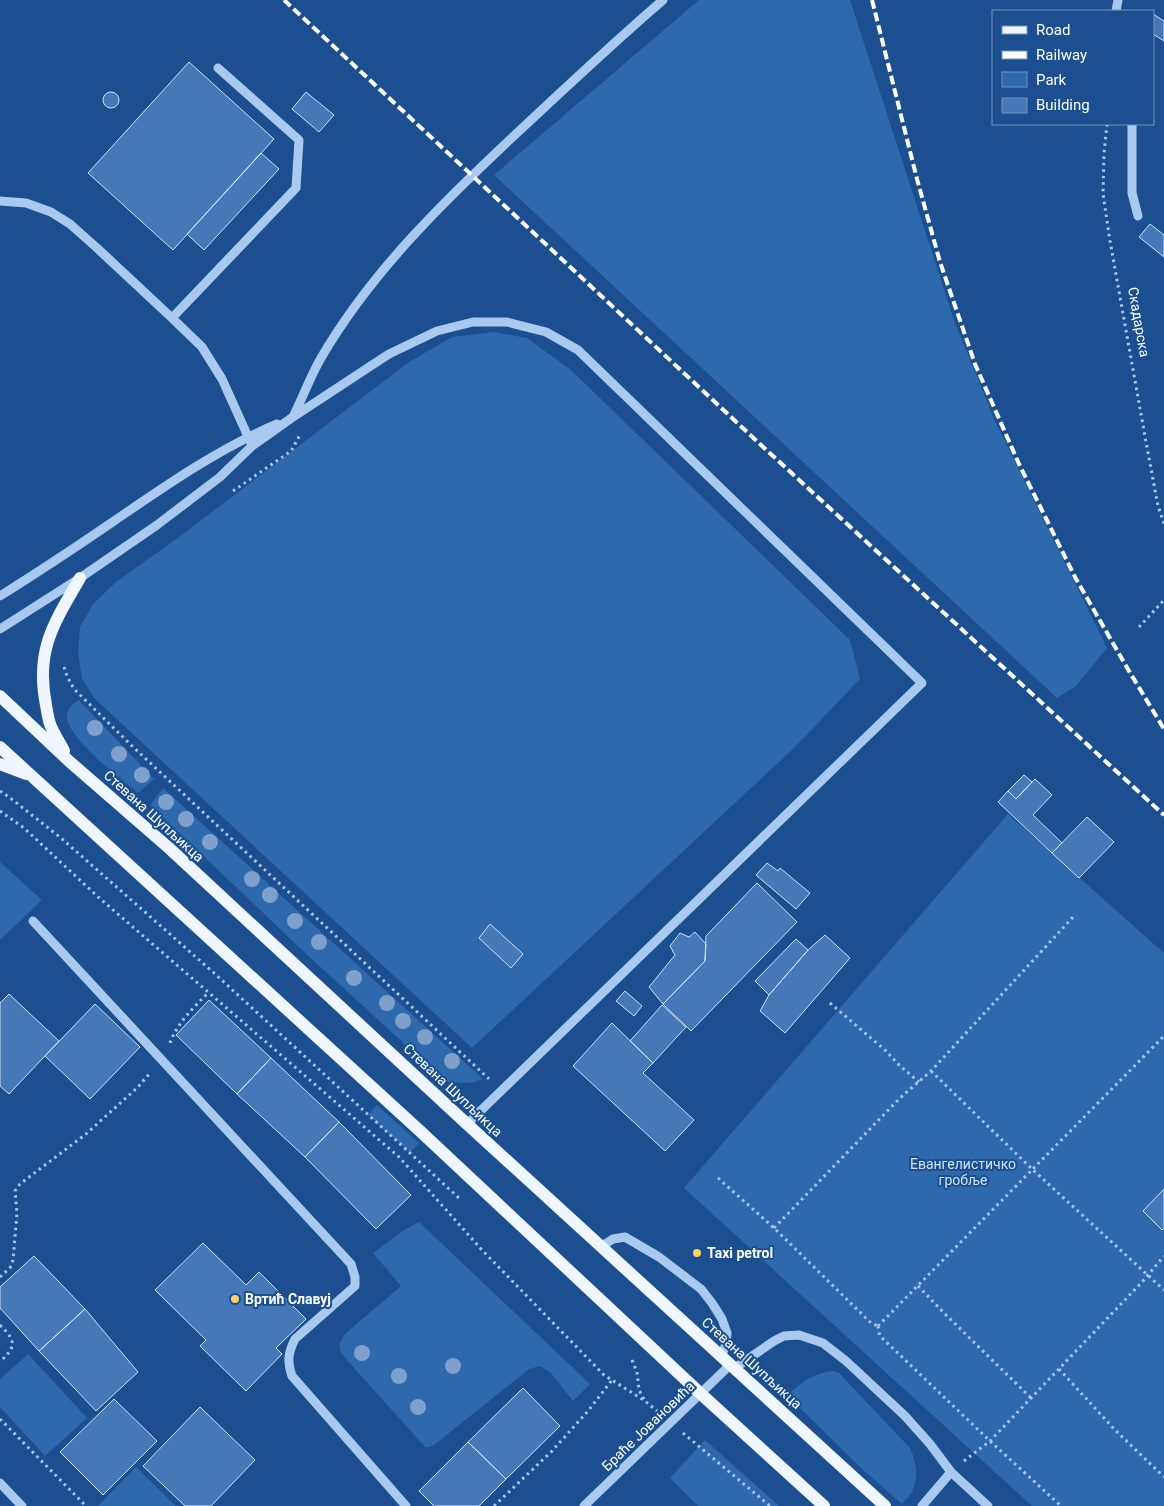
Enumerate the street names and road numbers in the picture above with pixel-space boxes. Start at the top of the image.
street label: Скадарска [1125,286,1153,358]
street label: Стевана Шупљикца [101,767,207,865]
street label: Стевана Шупљикца [400,1040,506,1140]
street label: Стевана Шупљикца [699,1314,805,1412]
street label: Браће Јовановића [599,1378,697,1474]

